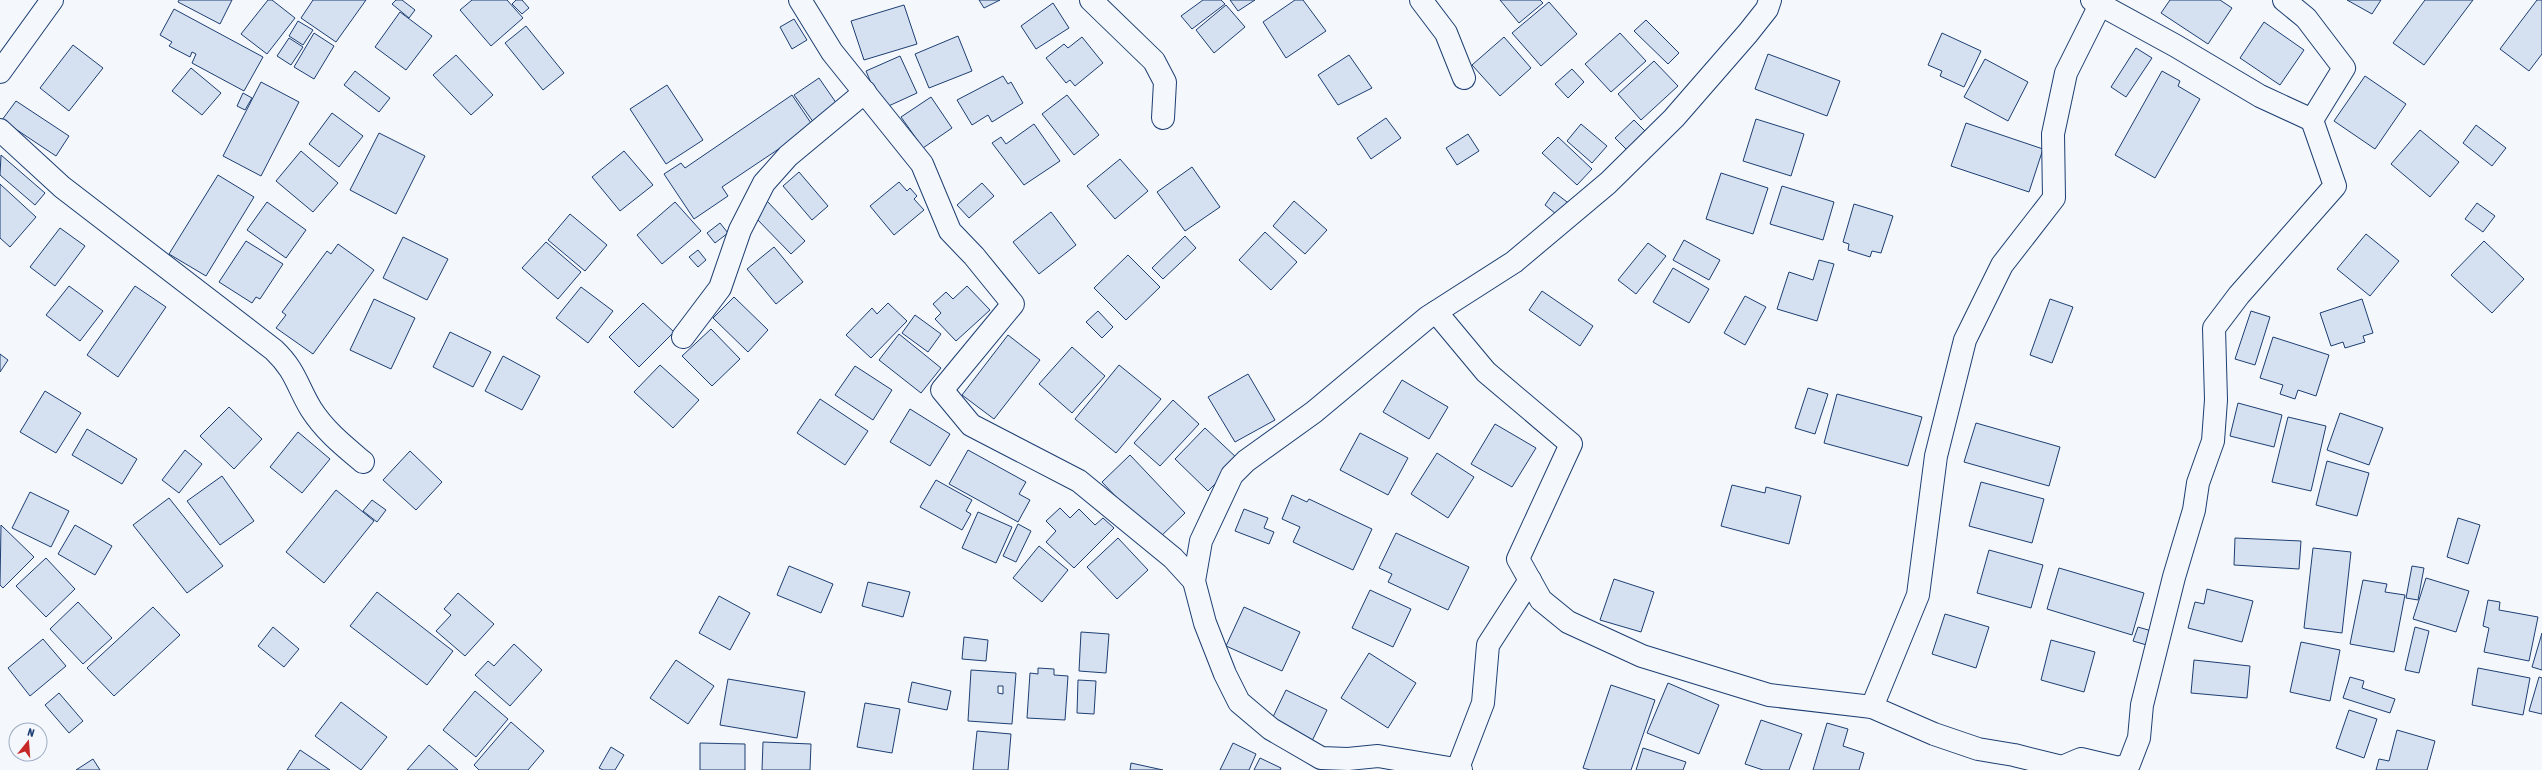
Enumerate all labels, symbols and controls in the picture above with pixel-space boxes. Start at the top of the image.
north arrow [8,722,48,762]
text: N [26,726,36,739]

